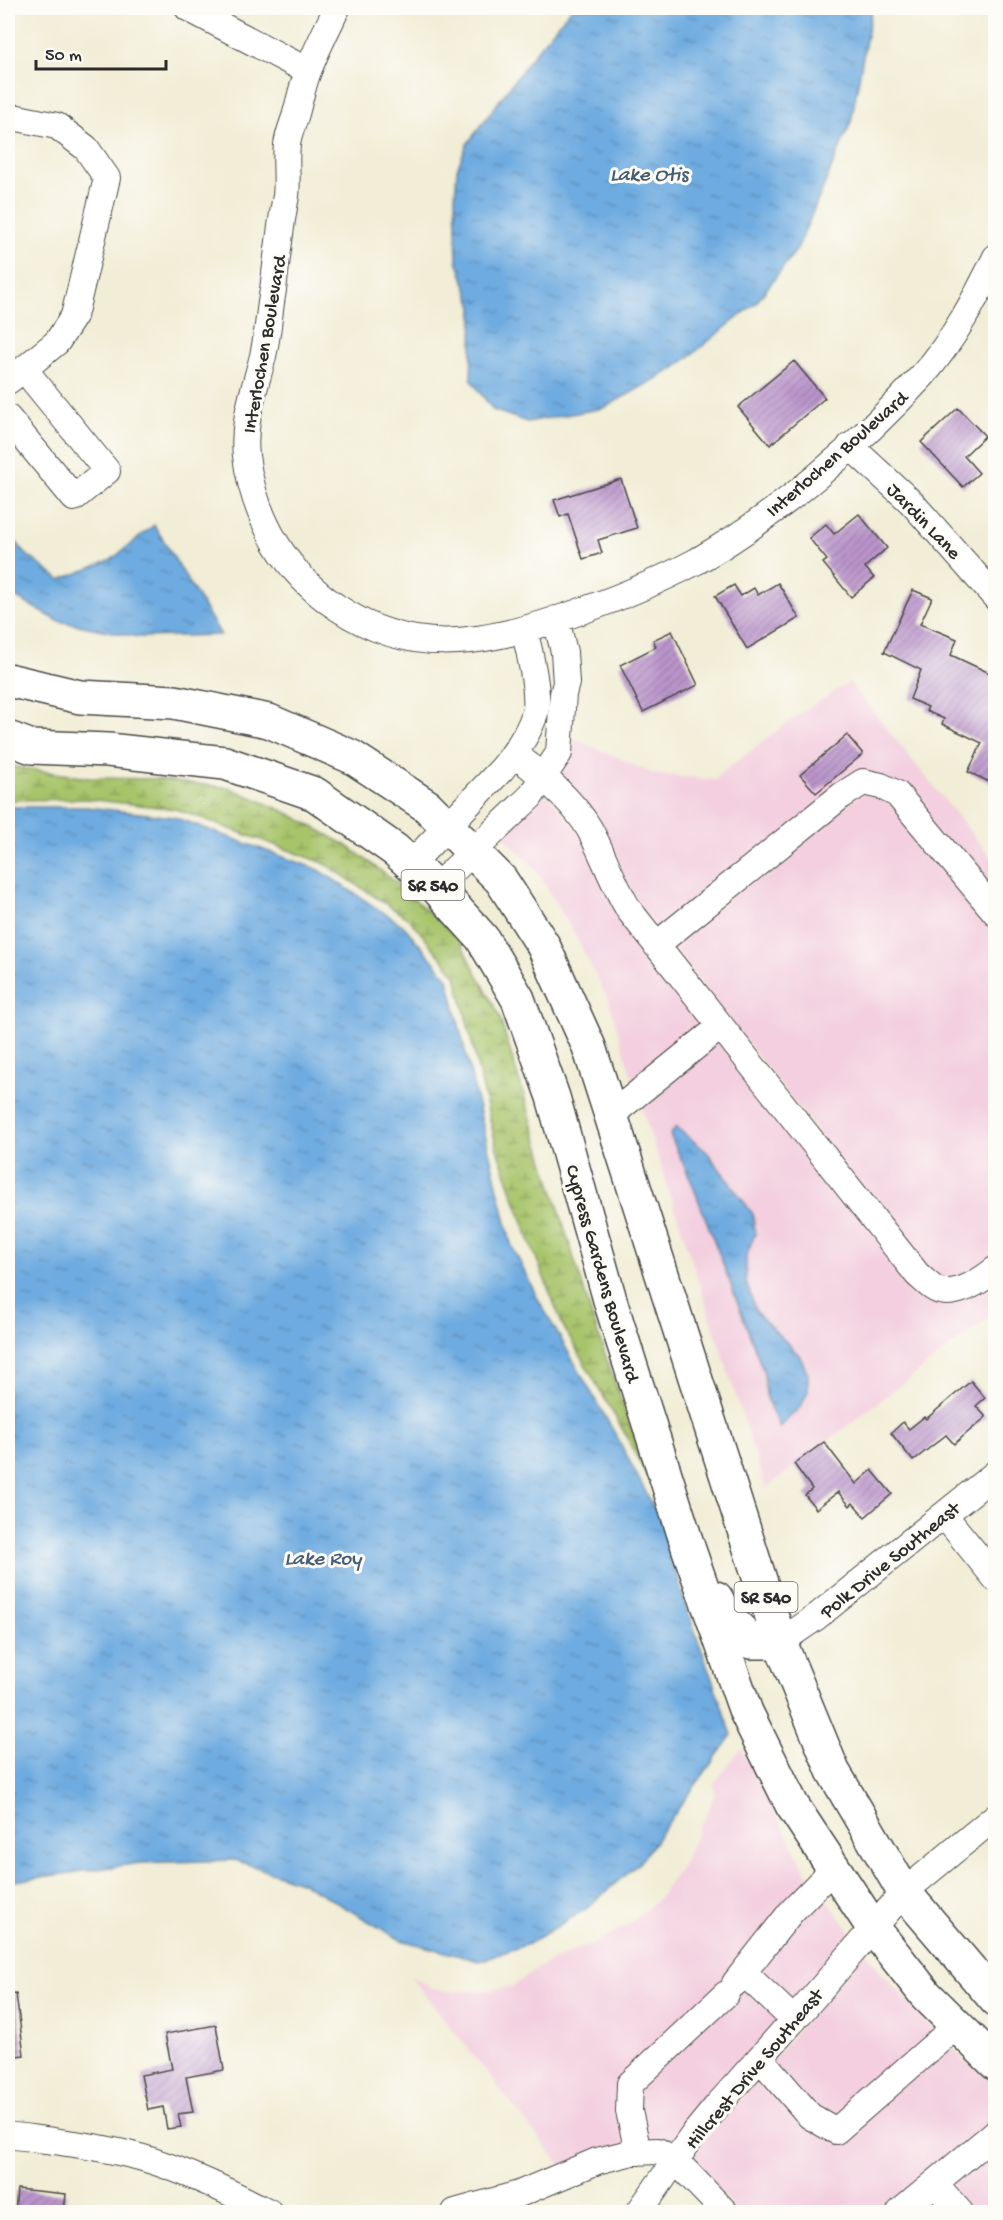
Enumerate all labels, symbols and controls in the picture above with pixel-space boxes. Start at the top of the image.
scale bar [36,33,166,71]
text: 50 m [45,46,82,67]
water label: Lake Otis [610,164,690,189]
street label: Interlochen Boulevard [239,252,294,435]
street label: Interlochen Boulevard [763,386,916,523]
street label: Jardin Lane [880,479,965,566]
road number: SR 540 [402,870,464,900]
street label: Cypress Gardens Boulevard [559,1163,643,1388]
street label: Polk Drive Southeast [816,1497,967,1626]
water label: Lake Roy [285,1548,363,1573]
road number: SR 540 [734,1582,798,1612]
street label: Hillcrest Drive Southeast [682,1984,831,2155]

